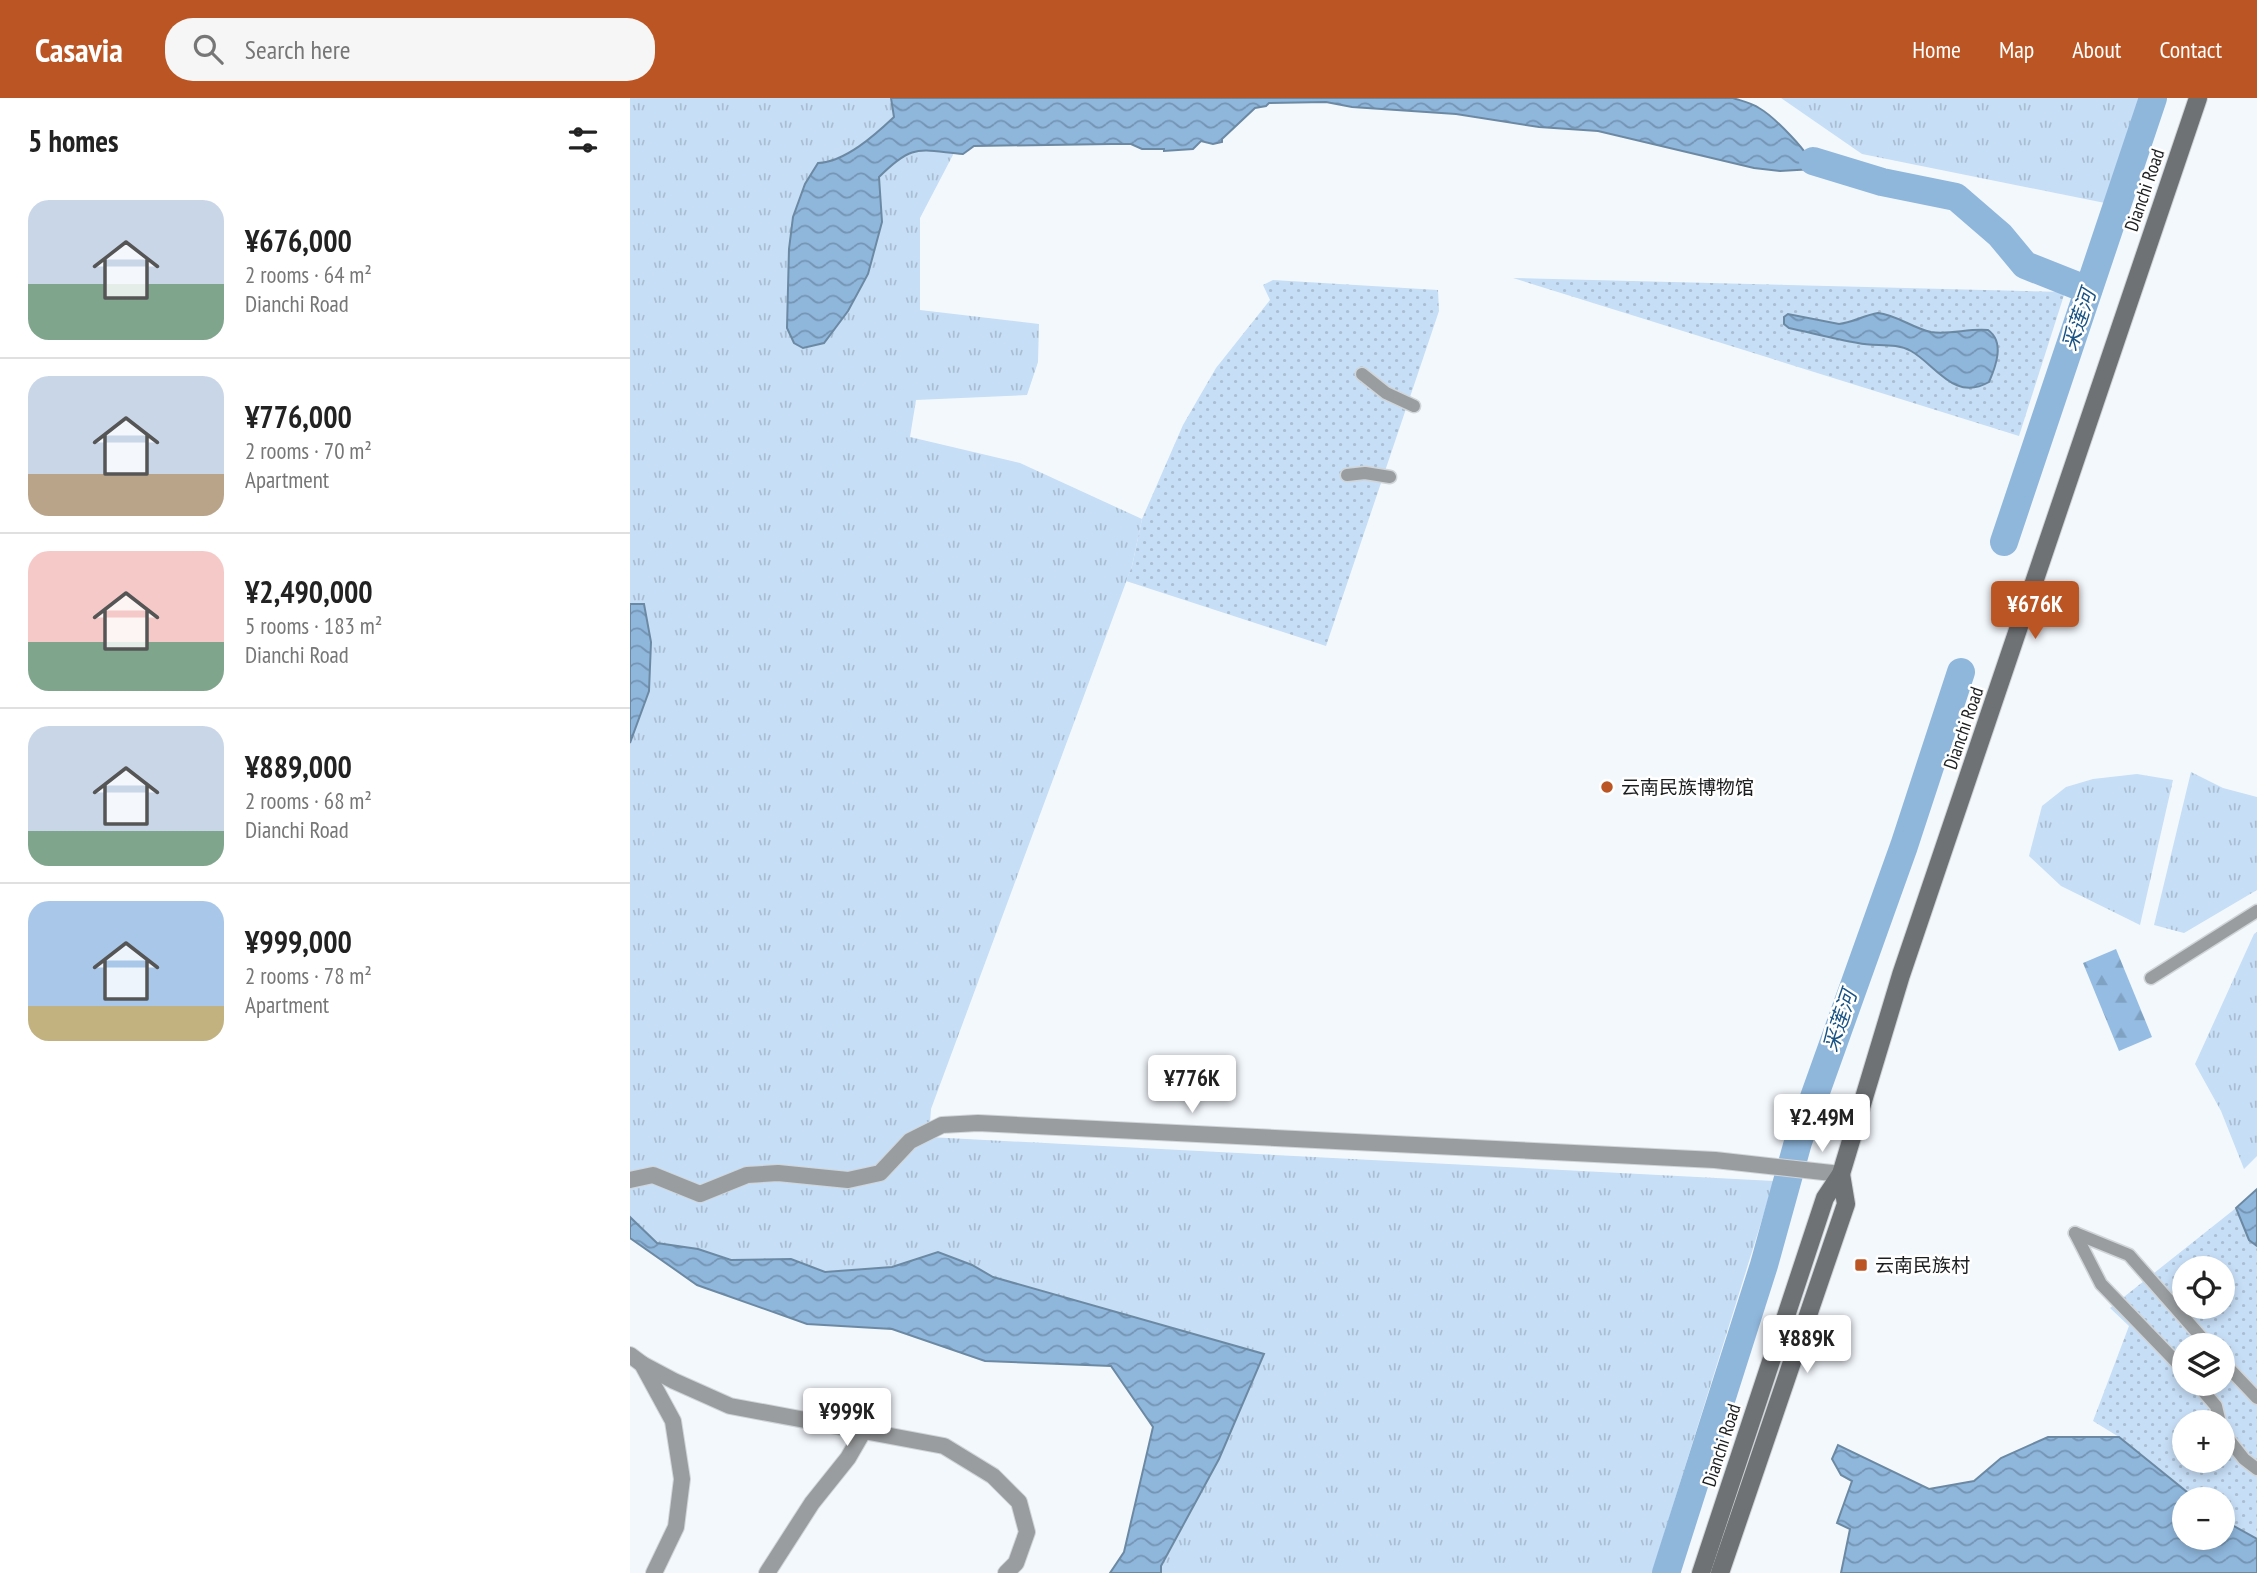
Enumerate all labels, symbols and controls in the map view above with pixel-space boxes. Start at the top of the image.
search box [165,18,655,81]
text: Casavia [35,28,123,71]
icon: search [189,30,227,68]
text: Search here [245,33,351,66]
text: Home [1912,34,1961,65]
text: Map [1999,34,2034,65]
text: About [2072,34,2121,65]
text: Contact [2159,34,2222,65]
text: 5 homes [28,121,119,160]
icon: filters [564,121,602,159]
street label: Dianchi Road [2119,146,2169,234]
text: ¥676,000 [245,221,352,260]
icon: home [84,228,168,312]
text: 2 rooms · 64 m² [245,260,372,289]
water label: 采莲河 [2056,282,2103,354]
text: Dianchi Road [245,289,349,318]
text: ¥776,000 [245,397,352,436]
icon: home [84,404,168,488]
text: 2 rooms · 70 m² [245,436,372,465]
text: Apartment [245,465,329,494]
text: ¥2,490,000 [245,572,373,611]
icon: home [84,579,168,663]
pin: ¥676K [1986,582,2084,641]
text: ¥676K [2007,589,2063,618]
text: 5 rooms · 183 m² [245,611,382,640]
text: Dianchi Road [245,640,349,669]
street label: Dianchi Road [1938,684,1988,772]
text: ¥889,000 [245,747,352,786]
icon: home [84,754,168,838]
place label: 云南民族博物馆 [1621,775,1754,799]
marker: 云南民族博物馆 [1599,779,1615,795]
text: 2 rooms · 68 m² [245,786,372,815]
text: Dianchi Road [245,815,349,844]
text: ¥999,000 [245,922,352,961]
icon: home [84,929,168,1013]
text: 2 rooms · 78 m² [245,961,372,990]
water label: 采莲河 [1817,983,1864,1055]
text: Apartment [245,990,329,1019]
pin: ¥776K [1143,1056,1241,1115]
text: ¥776K [1164,1063,1220,1092]
pin: ¥2.49M [1765,1094,1879,1154]
text: ¥2.49M [1790,1102,1854,1131]
place label: 云南民族村 [1875,1253,1970,1277]
map controls [2172,1256,2235,1550]
button: locate [2172,1256,2235,1319]
marker: 云南民族村 [1853,1257,1869,1273]
pin: ¥889K [1758,1316,1856,1375]
text: ¥889K [1779,1323,1835,1352]
button: layers [2172,1333,2235,1396]
pin: ¥999K [798,1388,896,1448]
text: ¥999K [819,1396,875,1425]
street label: Dianchi Road [1696,1401,1746,1489]
button: + [2172,1410,2235,1473]
button: − [2172,1487,2235,1550]

